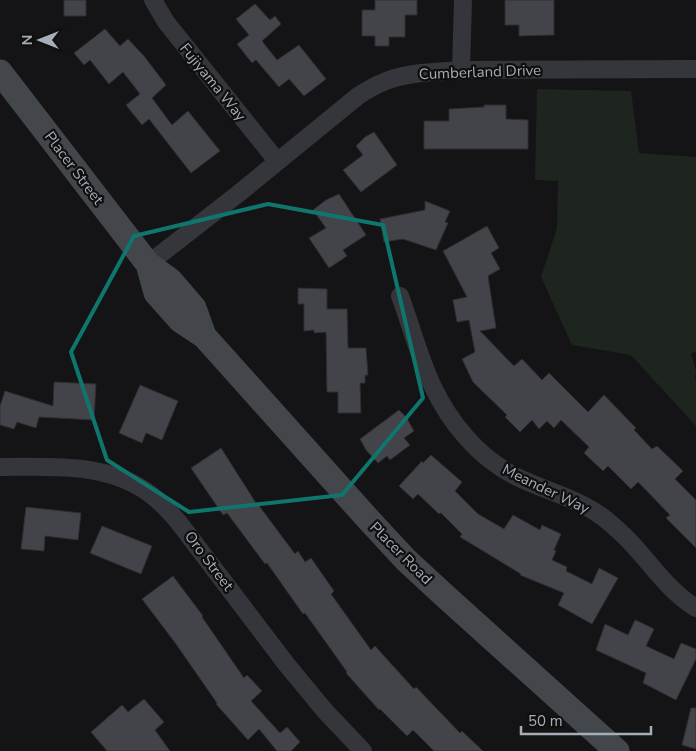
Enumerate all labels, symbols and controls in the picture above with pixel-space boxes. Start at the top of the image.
north arrow [15,15,65,65]
text: N [18,35,37,45]
street label: Fujiyama Way [175,39,251,125]
street label: Cumberland Drive [419,60,542,84]
street label: Placer Street [40,127,109,209]
street label: Meander Way [499,459,593,519]
street label: Placer Road [365,517,437,589]
street label: Oro Street [180,527,238,596]
scale bar [521,704,651,736]
text: 50 m [528,711,563,731]

